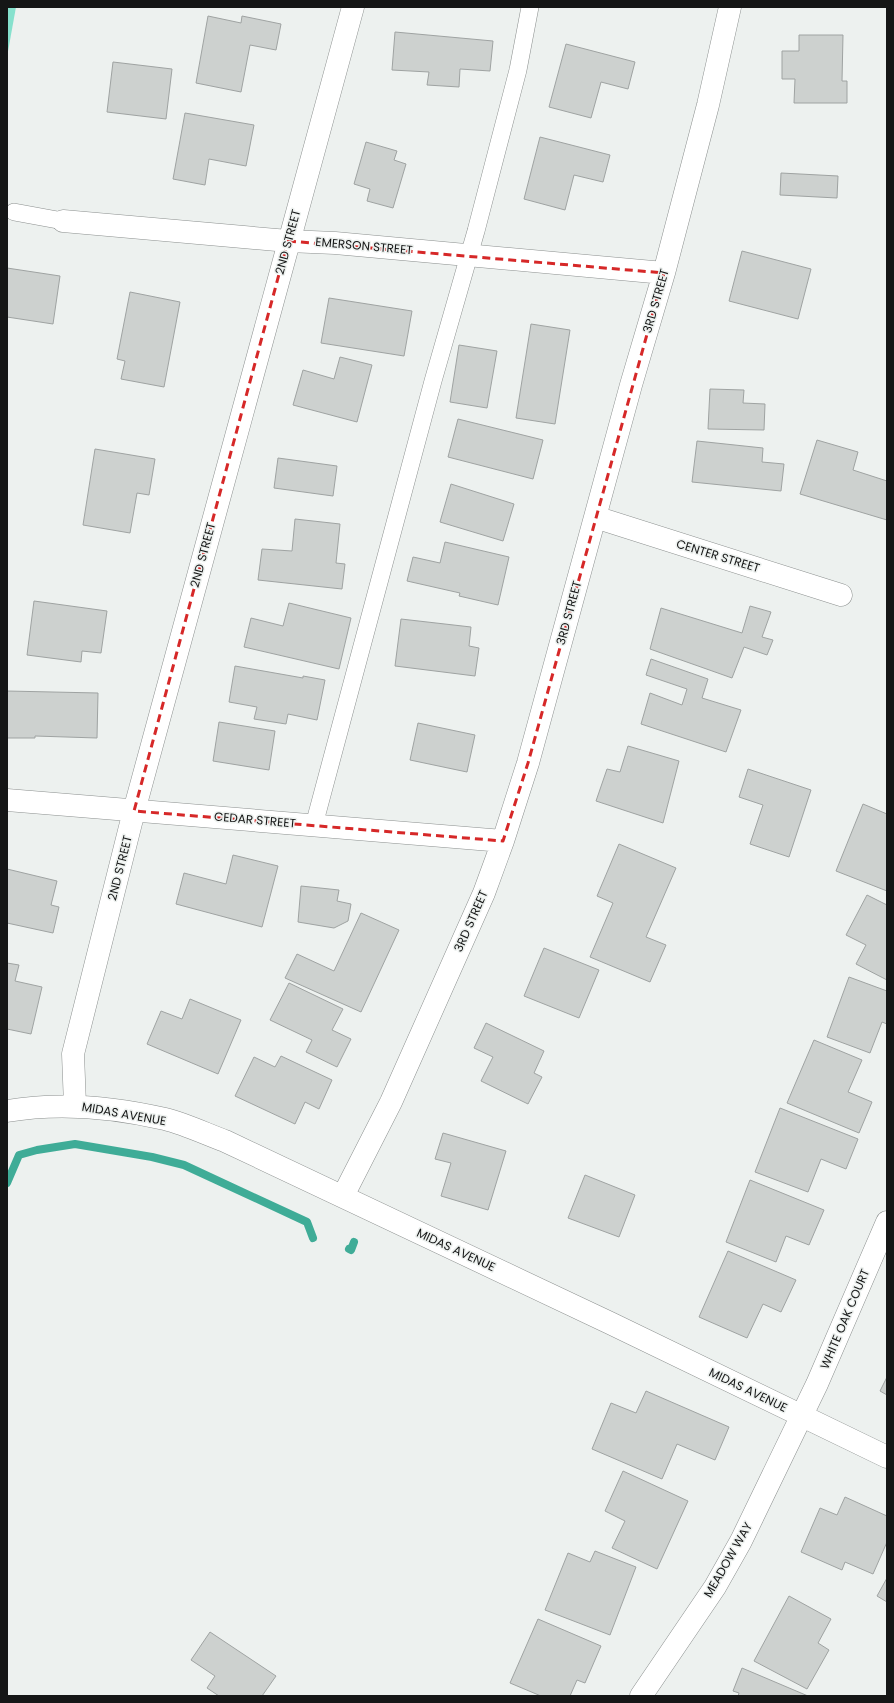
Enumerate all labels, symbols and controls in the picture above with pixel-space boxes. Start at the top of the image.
street label: 2ND STREET [271,207,304,276]
street label: EMERSON STREET [315,233,414,258]
street label: 3RD STREET [638,266,673,335]
street label: 2ND STREET [186,520,219,589]
street label: CENTER STREET [674,535,763,576]
street label: 3RD STREET [552,578,585,647]
street label: CEDAR STREET [213,807,297,832]
street label: 2ND STREET [103,833,136,902]
street label: 3RD STREET [449,887,492,954]
street label: MIDAS AVENUE [81,1098,167,1129]
street label: MIDAS AVENUE [414,1224,498,1275]
street label: WHITE OAK COURT [816,1266,874,1372]
street label: MIDAS AVENUE [706,1363,790,1416]
street label: MEADOW WAY [699,1519,756,1600]

